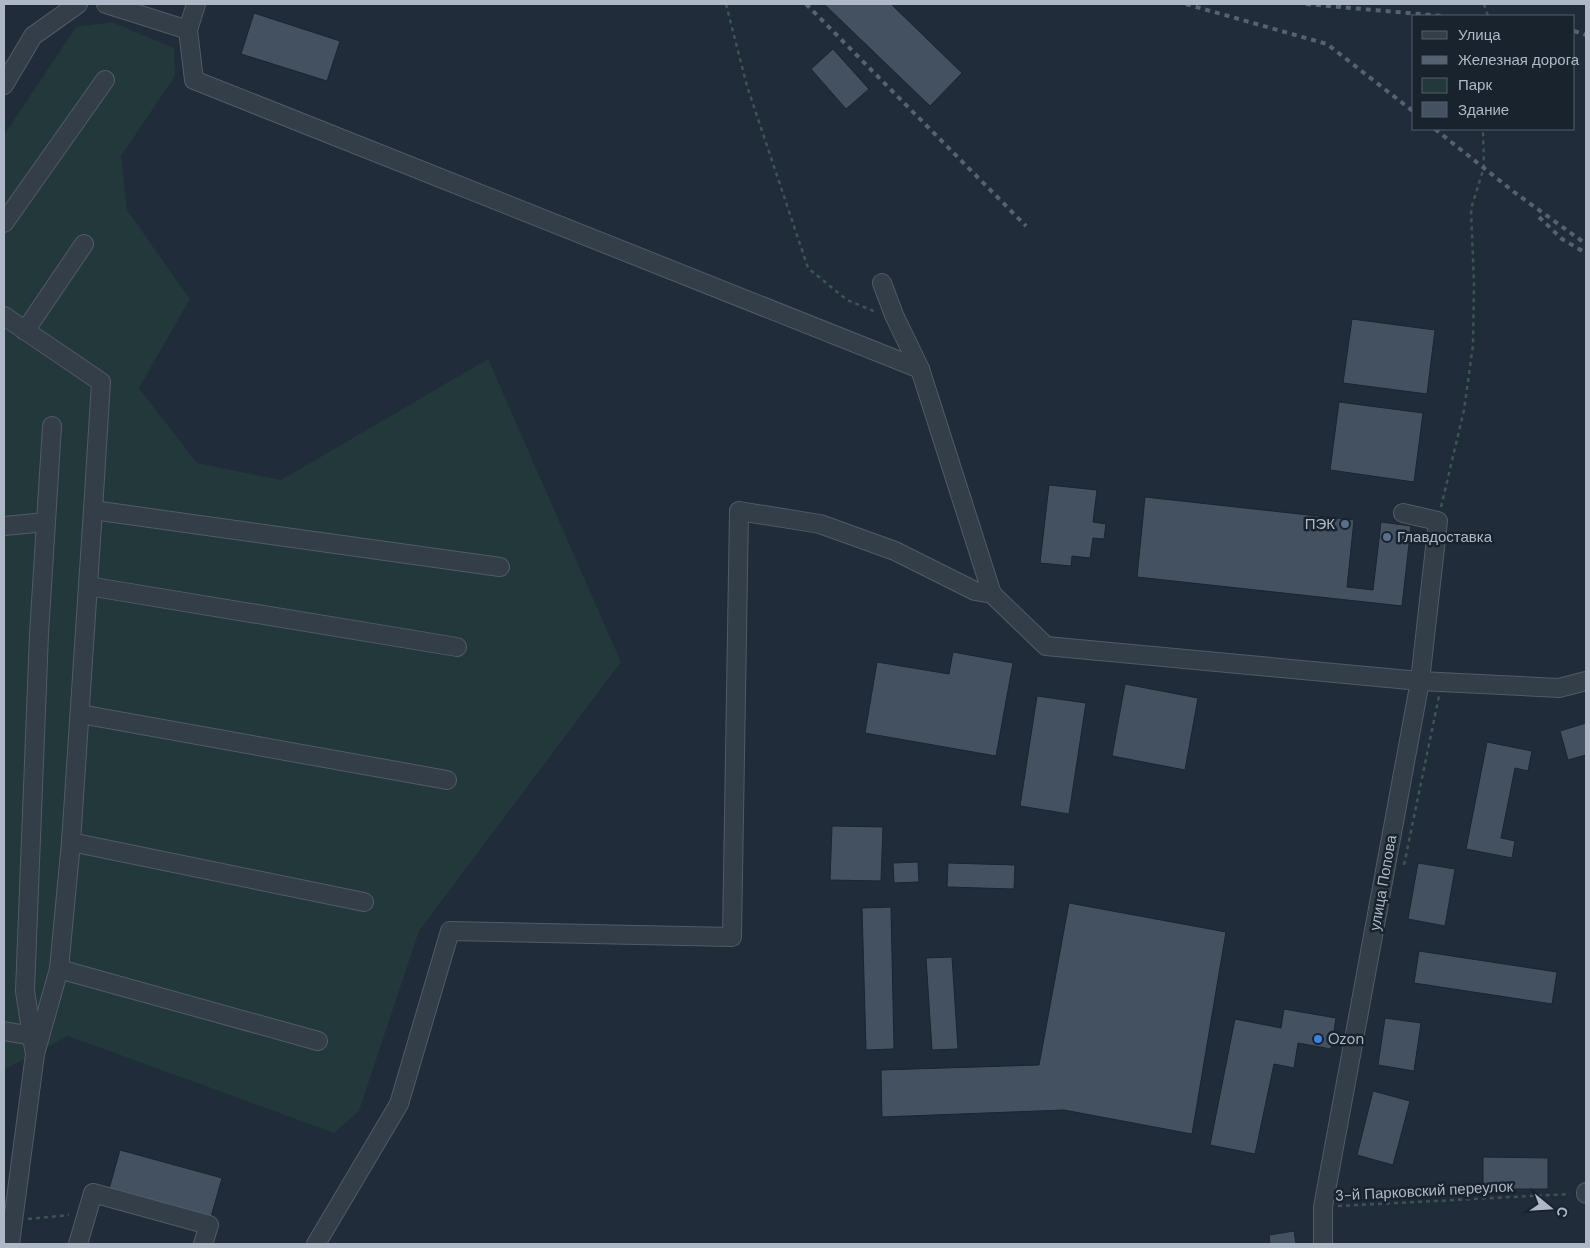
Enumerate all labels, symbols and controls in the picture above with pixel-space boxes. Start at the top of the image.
legend [1412,15,1575,130]
text: Улица [1458,25,1501,45]
text: Железная дорога [1458,50,1580,70]
text: Парк [1458,75,1492,95]
text: Здание [1458,100,1509,120]
place label: ПЭК [1305,514,1335,534]
marker: ПЭК [1339,518,1351,530]
place label: Главдоставка [1397,527,1493,547]
marker: Главдоставка [1381,531,1393,543]
street label: улица Попова [1365,833,1401,932]
place label: Ozon [1328,1029,1364,1049]
marker: Ozon [1312,1033,1324,1045]
street label: 3-й Парковский переулок [1334,1176,1514,1206]
north arrow [1525,1183,1575,1233]
text: С [1552,1204,1572,1220]

